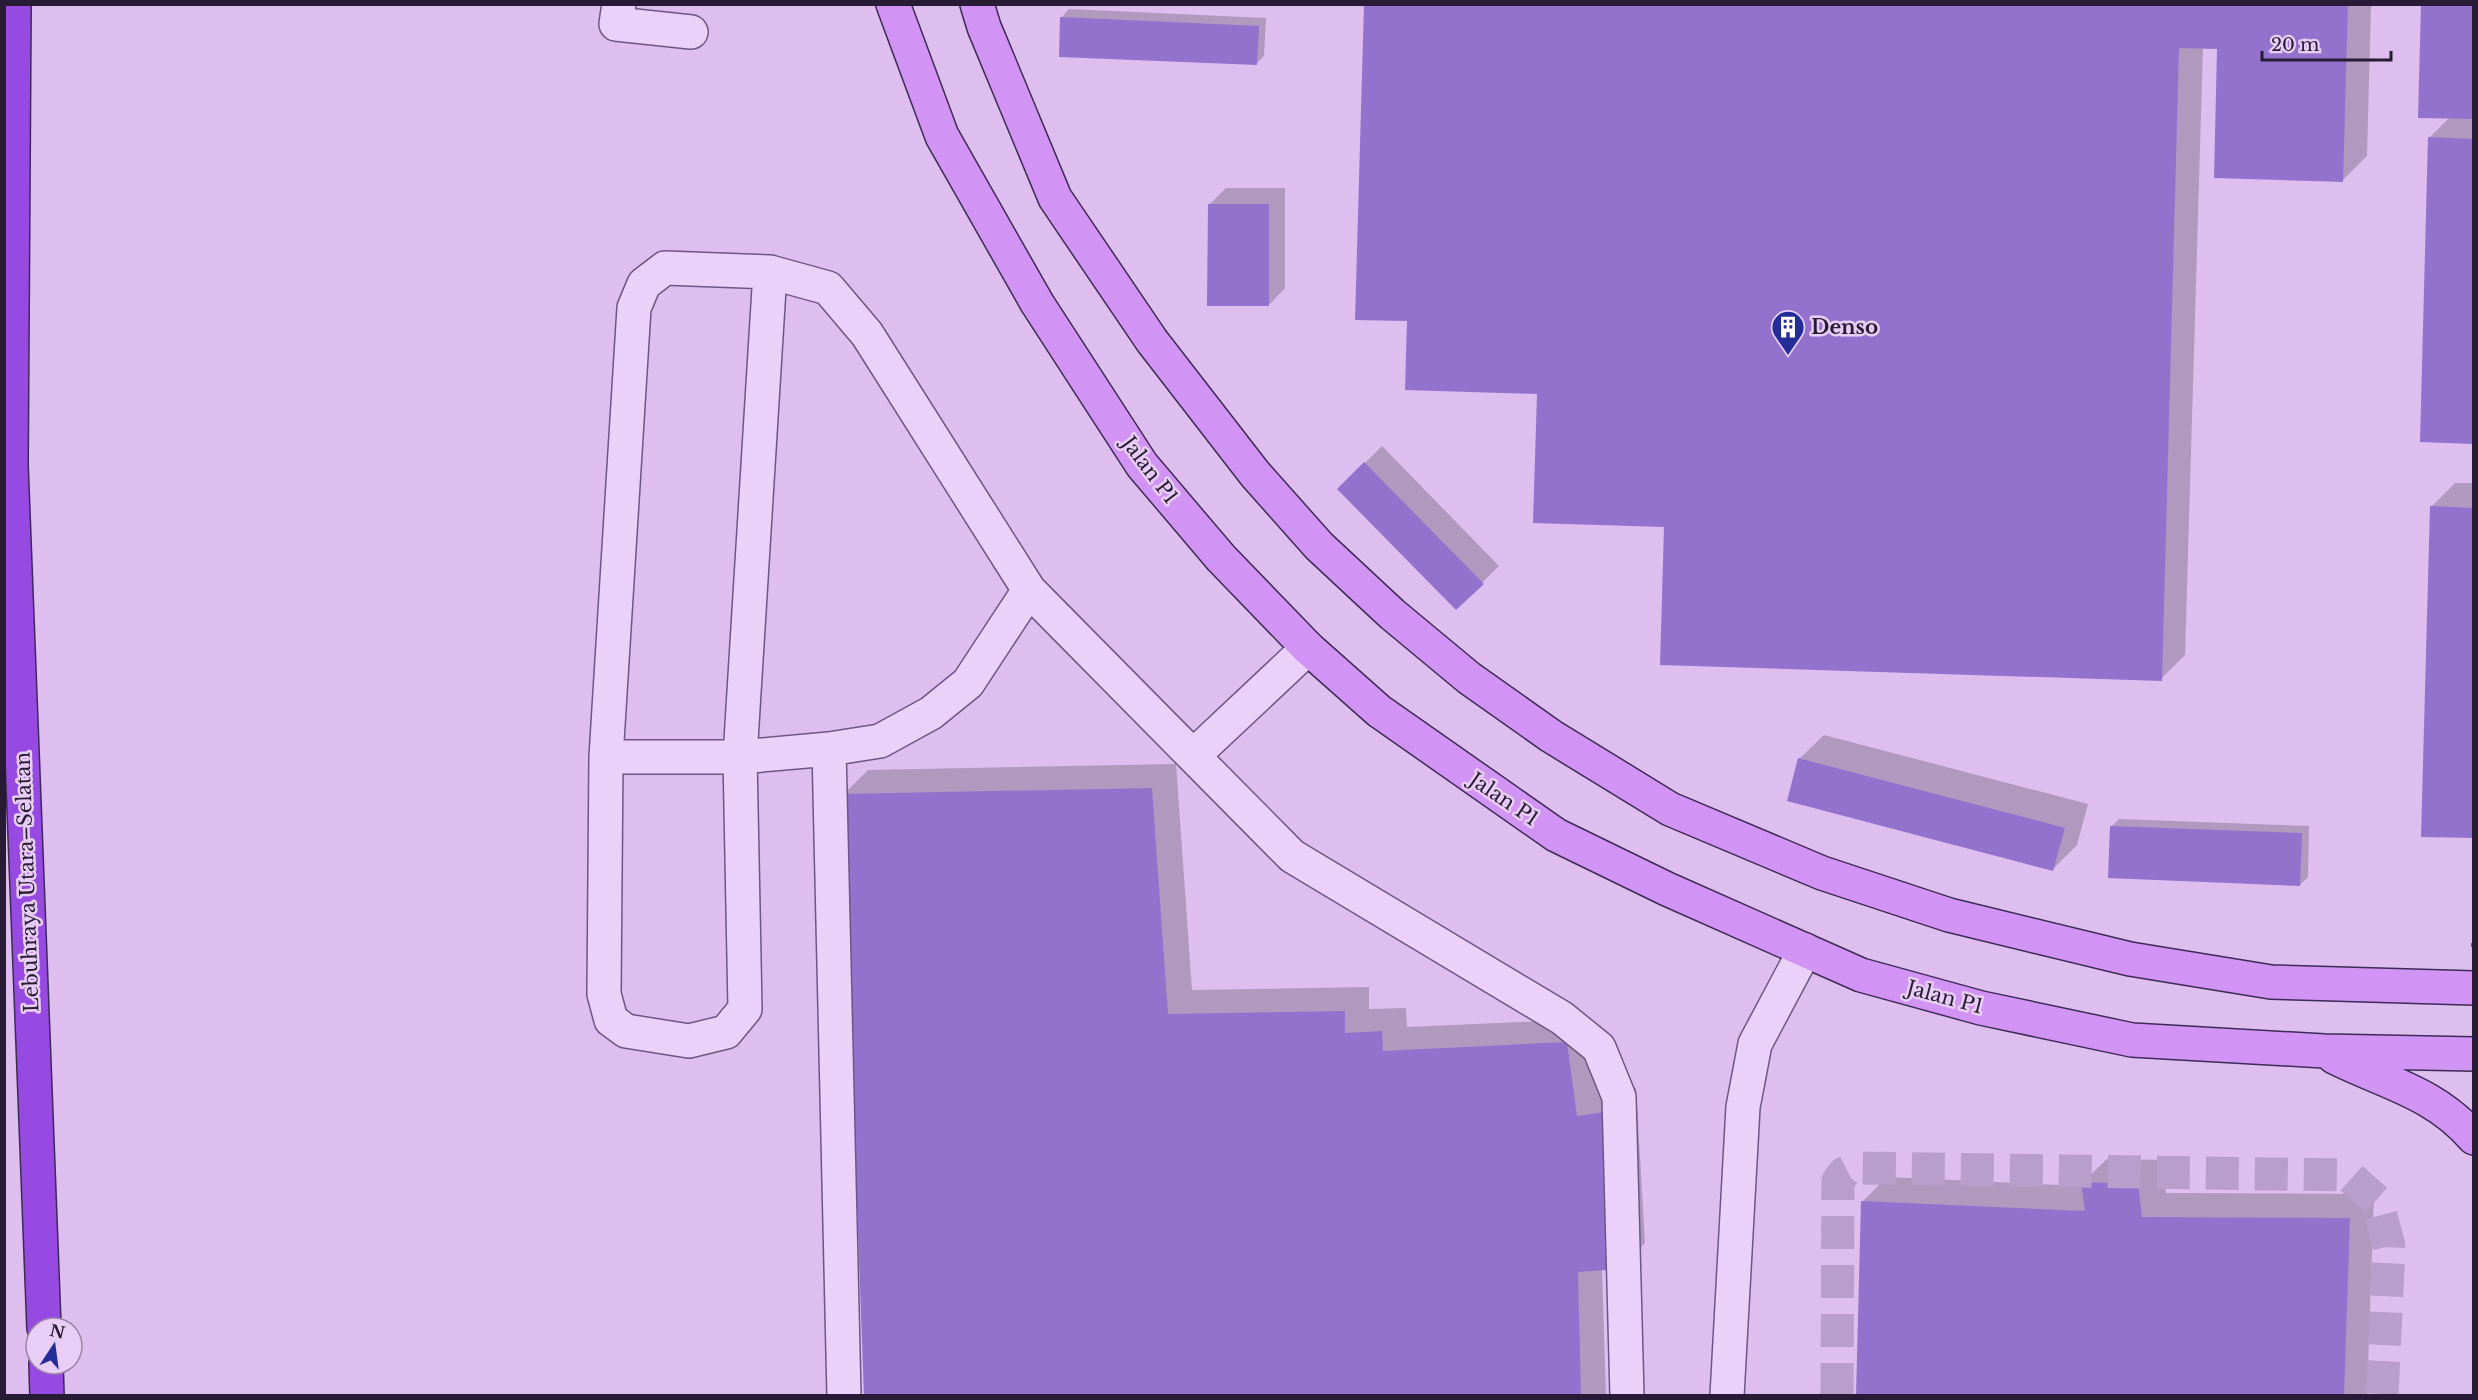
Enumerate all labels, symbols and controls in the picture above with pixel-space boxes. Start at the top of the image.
scale bar [2262,24,2391,62]
text: 20 m [2271,34,2319,56]
building icon: Denso [1770,309,1806,356]
place label: Denso [1811,315,1878,339]
street label: Jalan P1 [1115,429,1183,508]
street label: Lebuhraya Utara–Selatan [10,751,44,1013]
street label: Jalan P1 [1462,766,1543,831]
street label: Jalan P1 [1901,975,1986,1019]
north arrow [24,1316,84,1376]
text: N [48,1320,67,1343]

